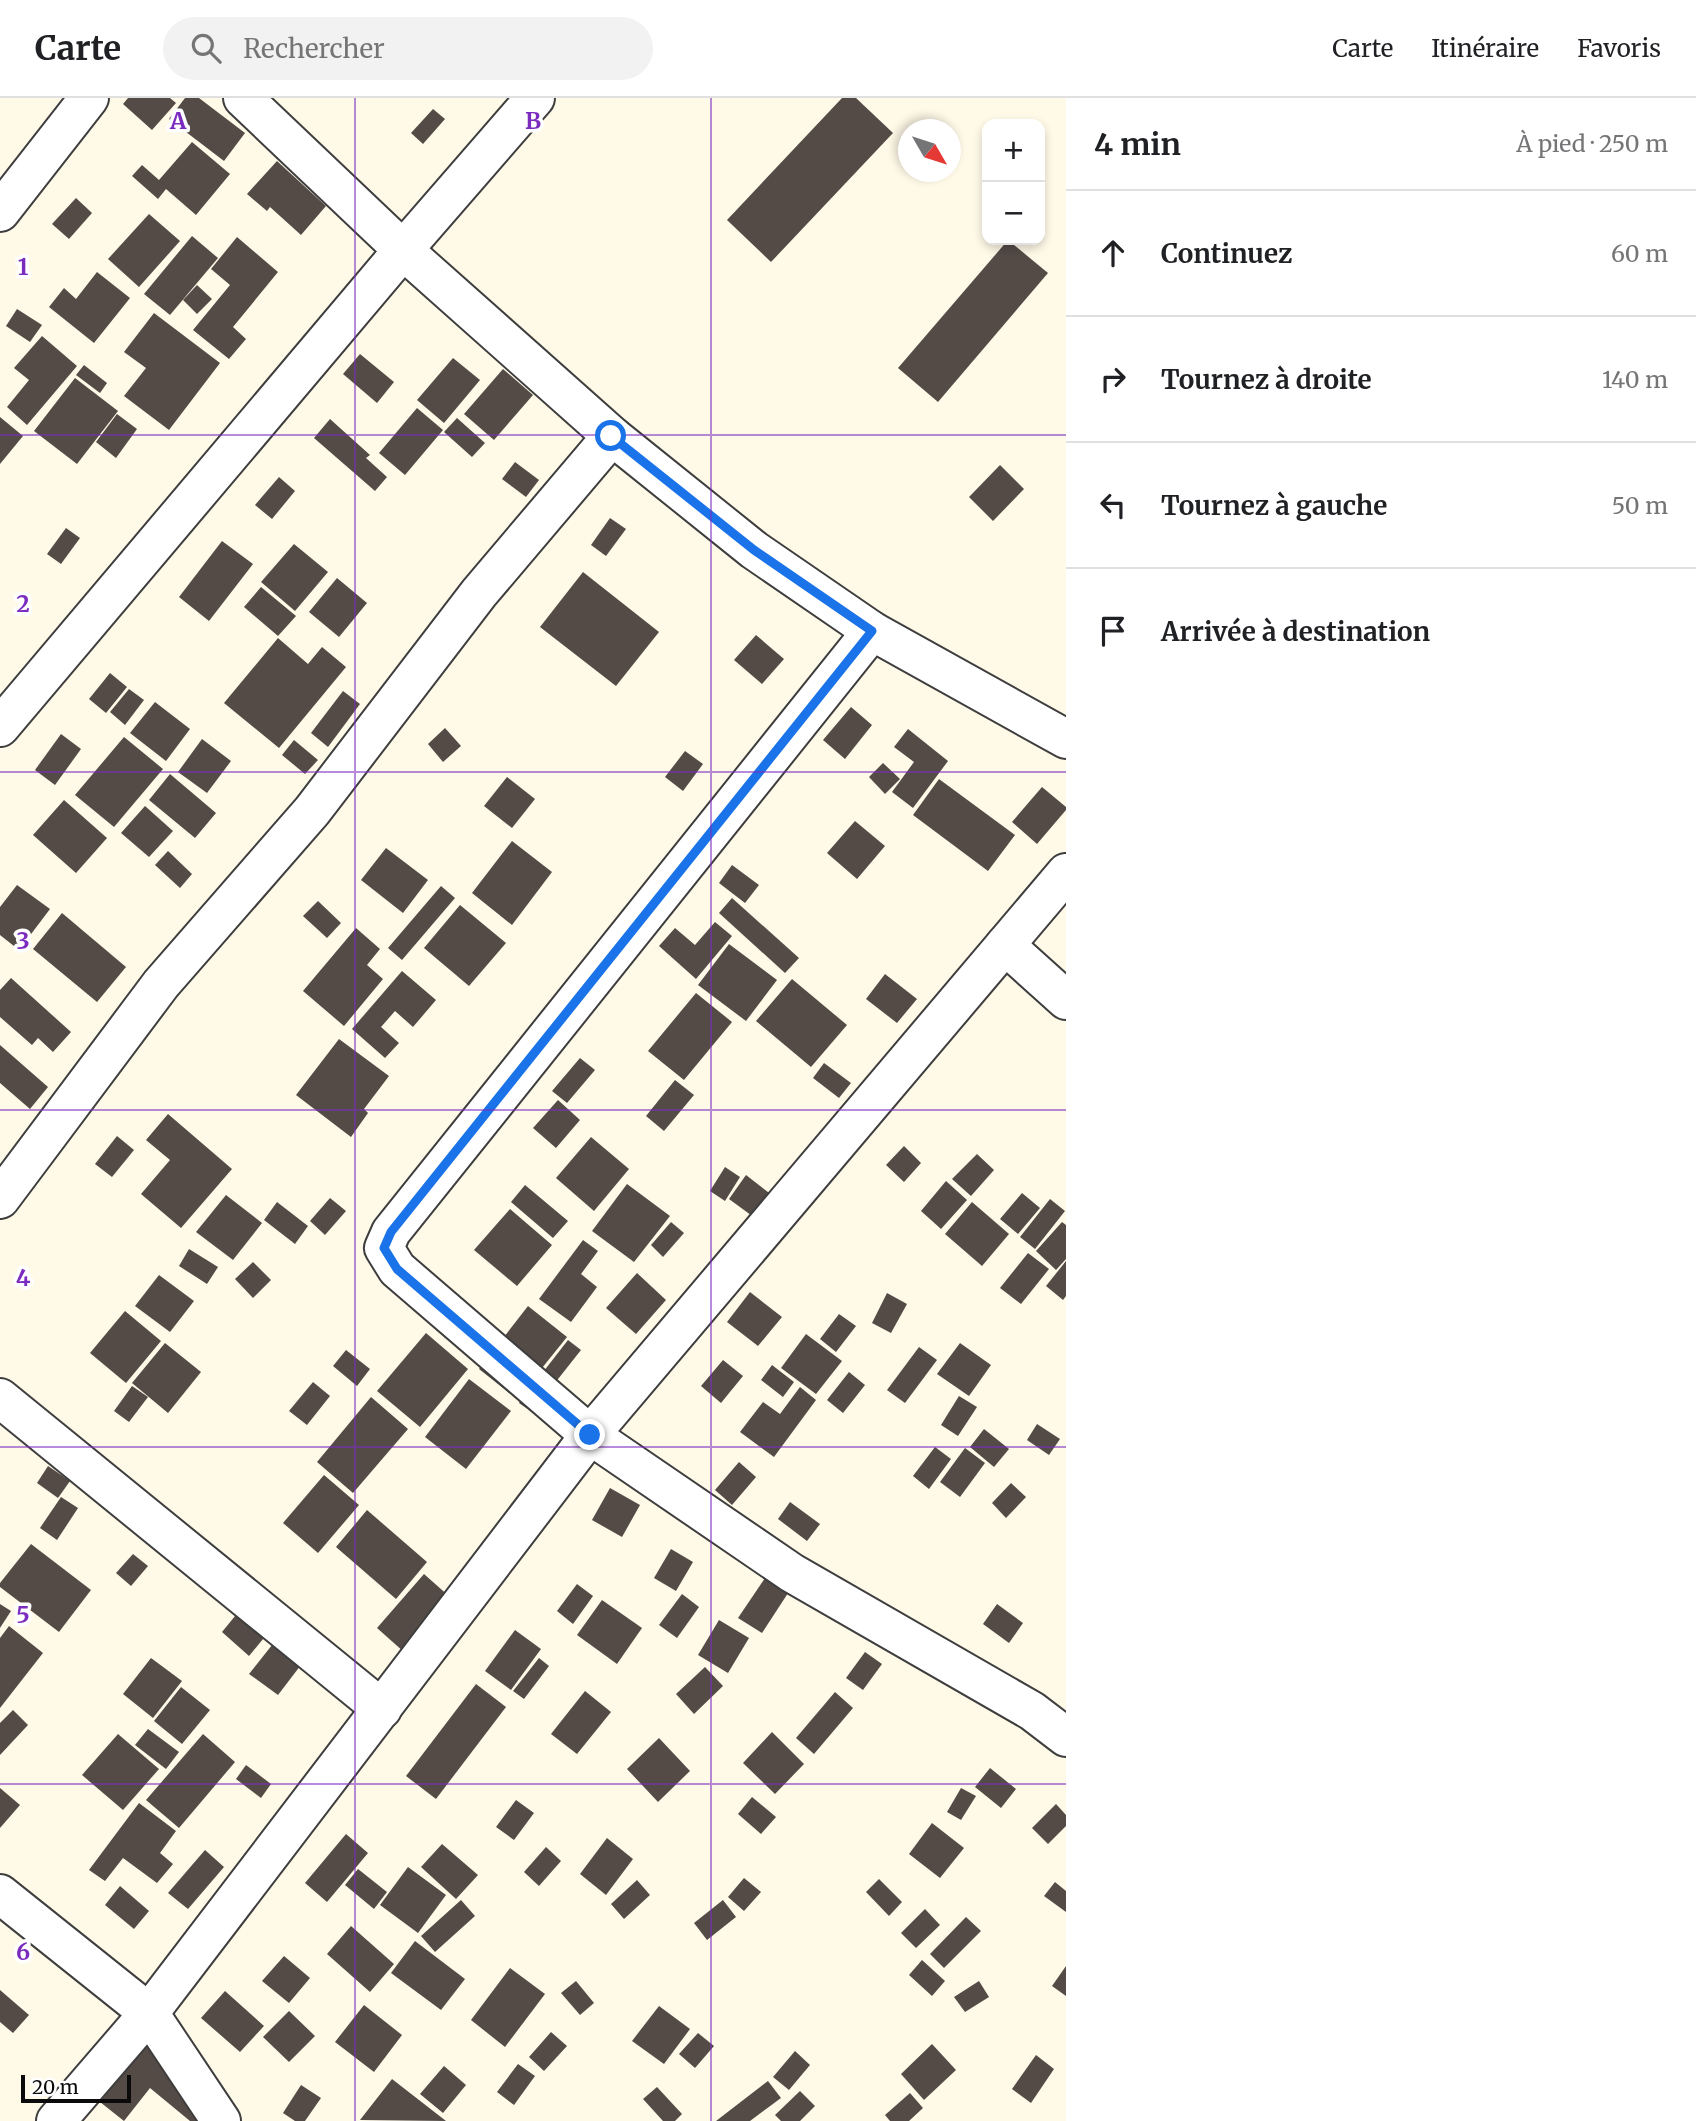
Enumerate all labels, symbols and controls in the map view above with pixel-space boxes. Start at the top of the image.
search box [163,17,653,80]
text: Carte [35,28,121,69]
icon: search [187,29,225,67]
text: Rechercher [243,32,385,65]
text: Carte [1332,33,1393,64]
text: Itinéraire [1431,33,1539,64]
text: Favoris [1577,33,1661,64]
text: A [169,106,187,135]
text: B [525,106,541,135]
north arrow [898,119,961,182]
map controls [982,119,1045,245]
button: + [982,119,1045,182]
text: 4 min [1094,125,1181,163]
text: À pied · 250 m [1516,129,1668,158]
button: − [982,182,1045,245]
icon: ahead [1094,234,1132,272]
text: Continuez [1161,237,1292,270]
text: 60 m [1611,239,1668,268]
text: 1 [18,252,29,281]
icon: right [1094,360,1132,398]
text: Tournez à droite [1161,363,1372,396]
text: 140 m [1602,365,1668,394]
route start [595,420,626,451]
icon: left [1094,486,1132,524]
text: Tournez à gauche [1161,489,1387,522]
text: 50 m [1612,491,1668,520]
text: 2 [16,589,30,618]
icon: arrive [1094,612,1132,650]
text: Arrivée à destination [1161,615,1430,648]
text: 3 [16,926,30,955]
text: 4 [16,1263,31,1292]
route end [574,1419,605,1450]
text: 5 [16,1600,30,1629]
text: 6 [16,1937,30,1966]
scale bar [21,2072,131,2104]
text: 20 m [32,2075,79,2099]

